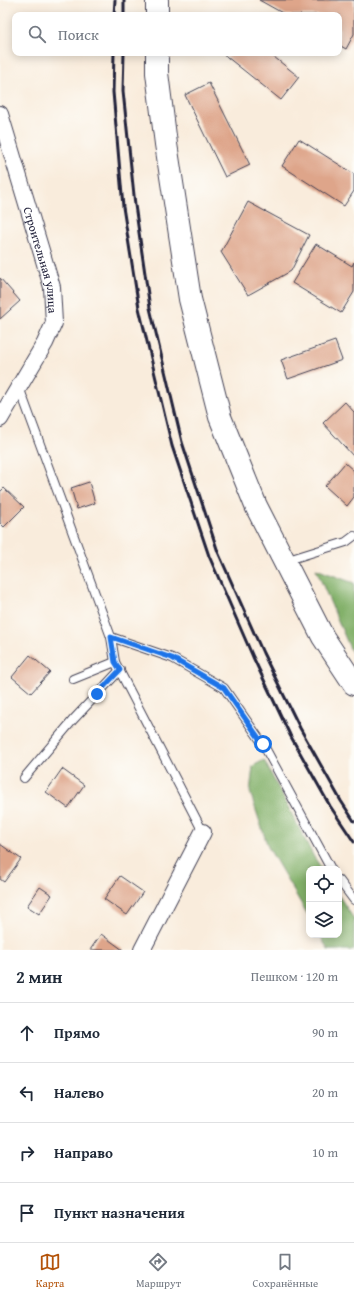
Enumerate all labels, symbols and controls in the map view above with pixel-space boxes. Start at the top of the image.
search box [12,12,342,56]
icon: search [26,23,48,45]
text: Поиск [58,24,99,45]
street label: Строительная улица [20,205,62,314]
route end [88,685,106,703]
route start [254,735,272,753]
map controls [306,866,342,938]
button: locate [306,866,342,902]
button: layers [306,902,342,938]
text: 2 мин [16,964,62,989]
text: Пешком · 120 m [251,967,338,986]
icon: ahead [16,1022,38,1044]
text: Прямо [54,1022,100,1043]
text: 90 m [312,1023,338,1042]
icon: left [16,1082,38,1104]
text: Налево [54,1082,104,1103]
text: 20 m [312,1083,338,1102]
icon: right [16,1142,38,1164]
text: Направо [54,1142,113,1163]
text: 10 m [312,1143,338,1162]
icon: arrive [16,1202,38,1224]
text: Пункт назначения [54,1202,185,1223]
tab: Карта [36,1251,64,1291]
tab: Маршрут [136,1251,181,1291]
tab: Сохранённые [253,1251,318,1291]

